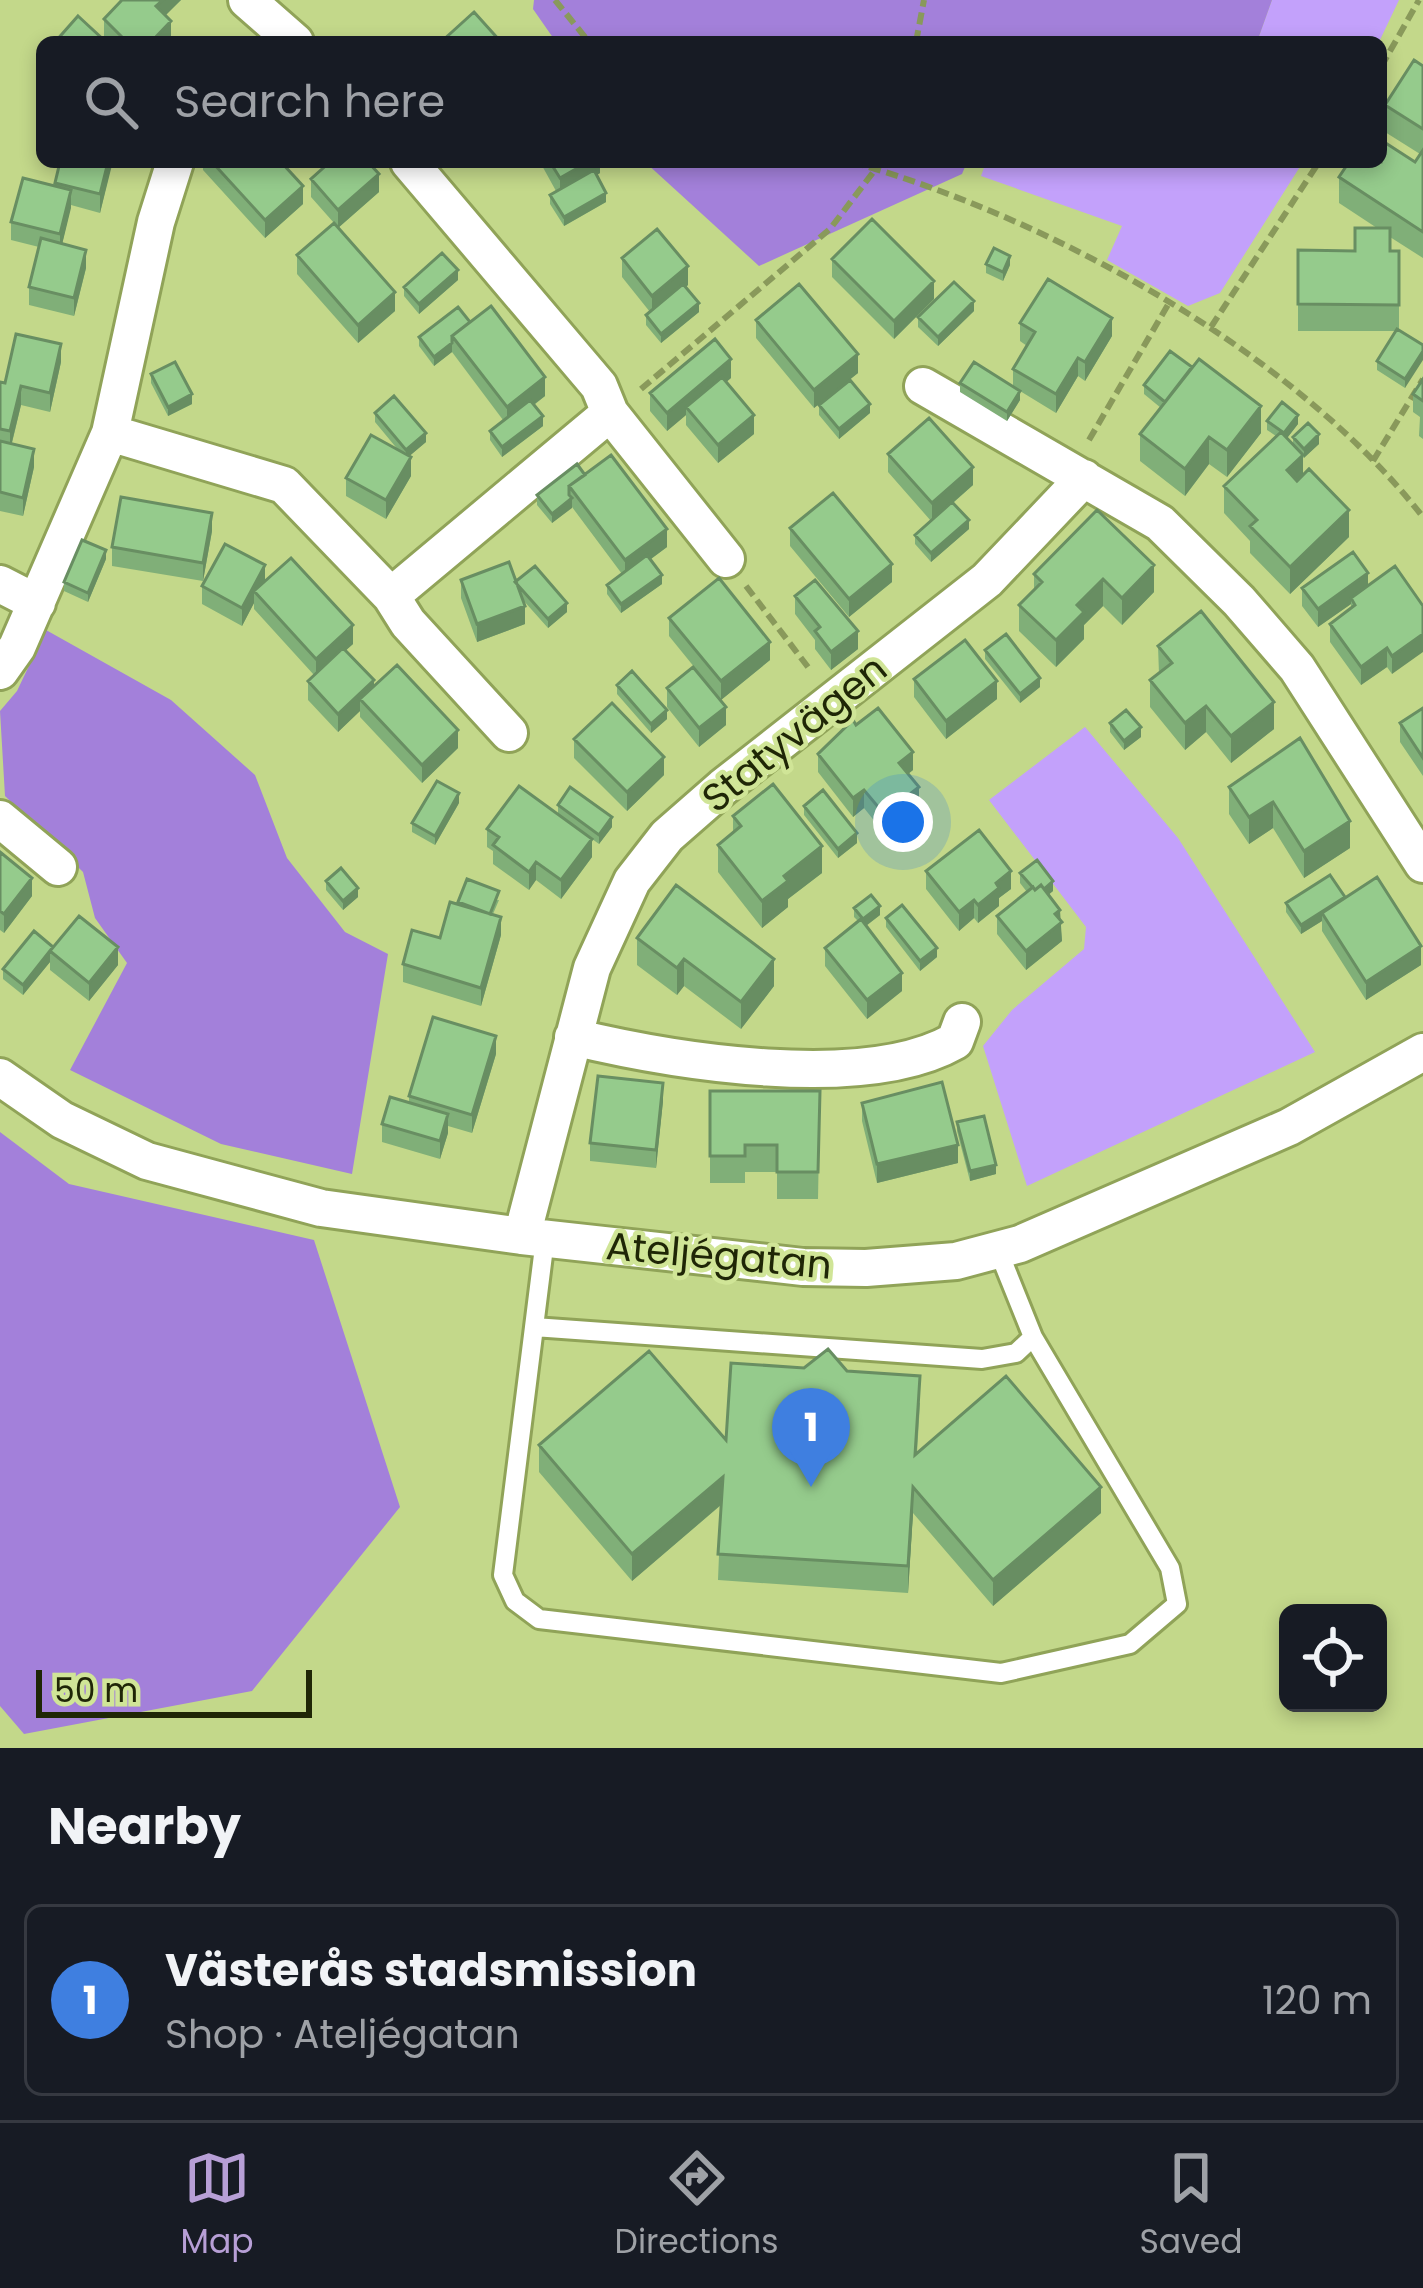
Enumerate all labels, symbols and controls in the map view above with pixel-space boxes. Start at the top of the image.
search box [36,36,1387,168]
icon: search [78,69,144,135]
text: Search here [174,70,445,133]
street label: Statyvägen [690,642,898,825]
your location [873,792,933,852]
street label: Ateljégatan [604,1218,834,1293]
pin: 1 [772,1388,850,1487]
map controls [1279,1604,1387,1712]
button: locate [1279,1604,1387,1712]
scale bar [36,1664,312,1717]
text: 50 m [54,1667,138,1714]
text: Nearby [48,1790,241,1862]
text: Västerås stadsmission [165,1939,697,2002]
text: 1 [83,1973,97,2028]
text: 120 m [1262,1973,1372,2028]
text: Shop · Ateljégatan [165,2007,520,2062]
tab: Map [181,2145,254,2267]
tab: Directions [615,2145,778,2267]
tab: Saved [1140,2145,1242,2267]

